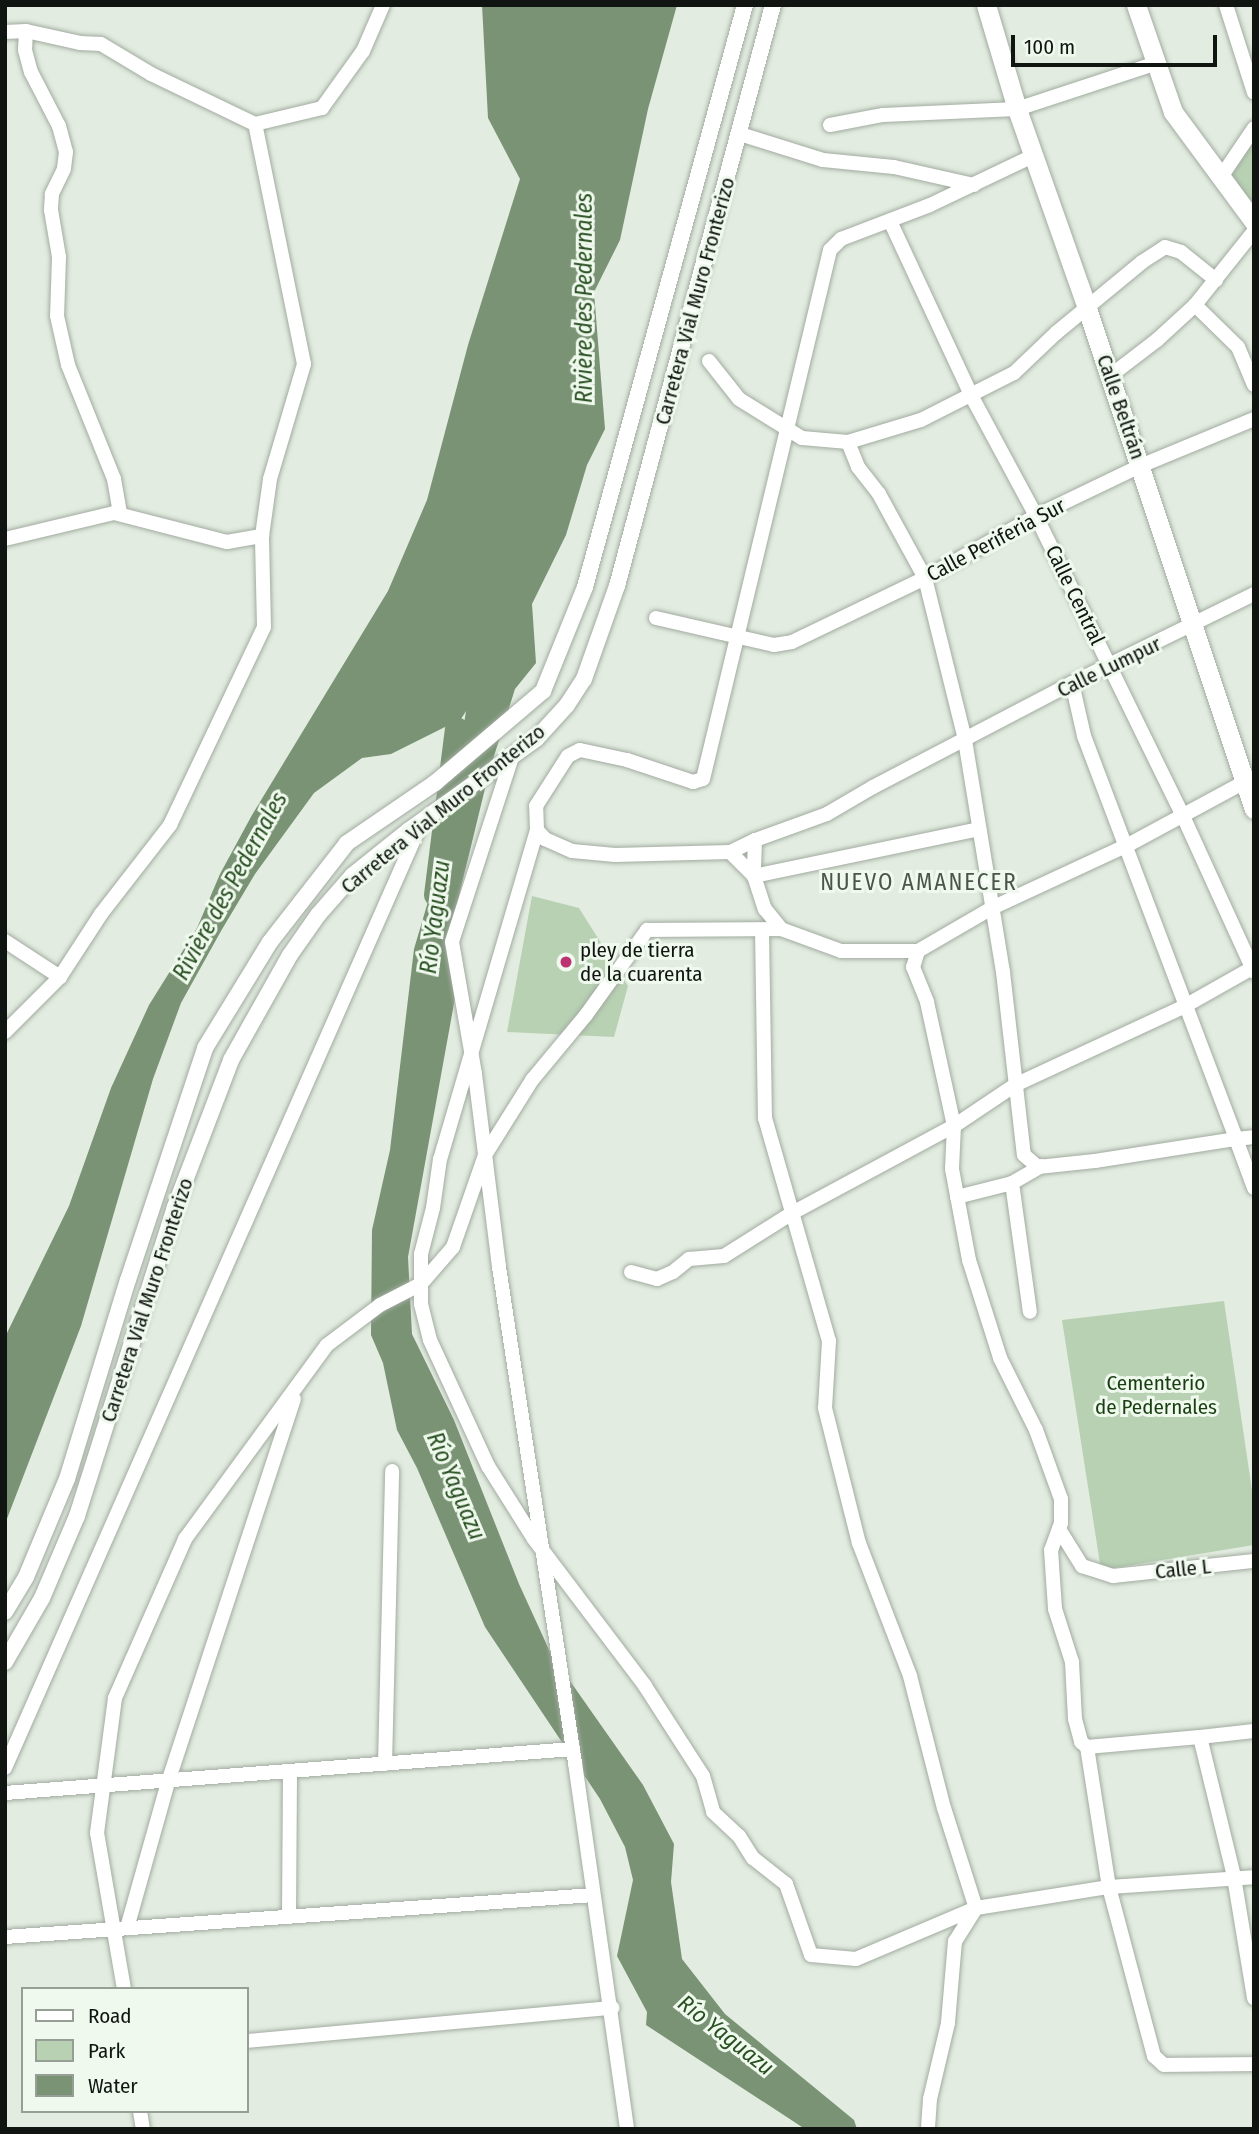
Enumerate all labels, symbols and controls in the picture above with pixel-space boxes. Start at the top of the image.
scale bar [1014,21,1220,65]
text: 100 m [1024,34,1075,60]
street label: Carretera Vial Muro Fronterizo [650,174,740,428]
water label: Rivière des Pedernales [570,193,598,403]
street label: Calle Beltrán [1091,351,1151,463]
street label: Calle Periferia Sur [922,493,1070,587]
street label: Calle Central [1040,541,1110,649]
street label: Calle Lumpur [1053,631,1165,703]
street label: Carretera Vial Muro Fronterizo [336,719,550,899]
water label: Rivière des Pedernales [167,787,293,985]
water label: Río Yaguazu [414,859,456,975]
district label: NUEVO AMANECER [822,868,1016,896]
place label: pley de tierra de la cuarenta [580,937,703,987]
marker: pley de tierra de la cuarenta [558,954,574,970]
street label: Carretera Vial Muro Fronterizo [96,1175,198,1425]
park label: Cementerio de Pedernales [1095,1370,1217,1420]
water label: Río Yaguazu [421,1428,491,1544]
street label: Calle L [1154,1554,1212,1584]
legend [21,1987,248,2113]
water label: Río Yaguazu [673,1989,779,2081]
text: Road [88,2003,132,2029]
text: Park [88,2038,125,2064]
text: Water [88,2073,138,2099]

